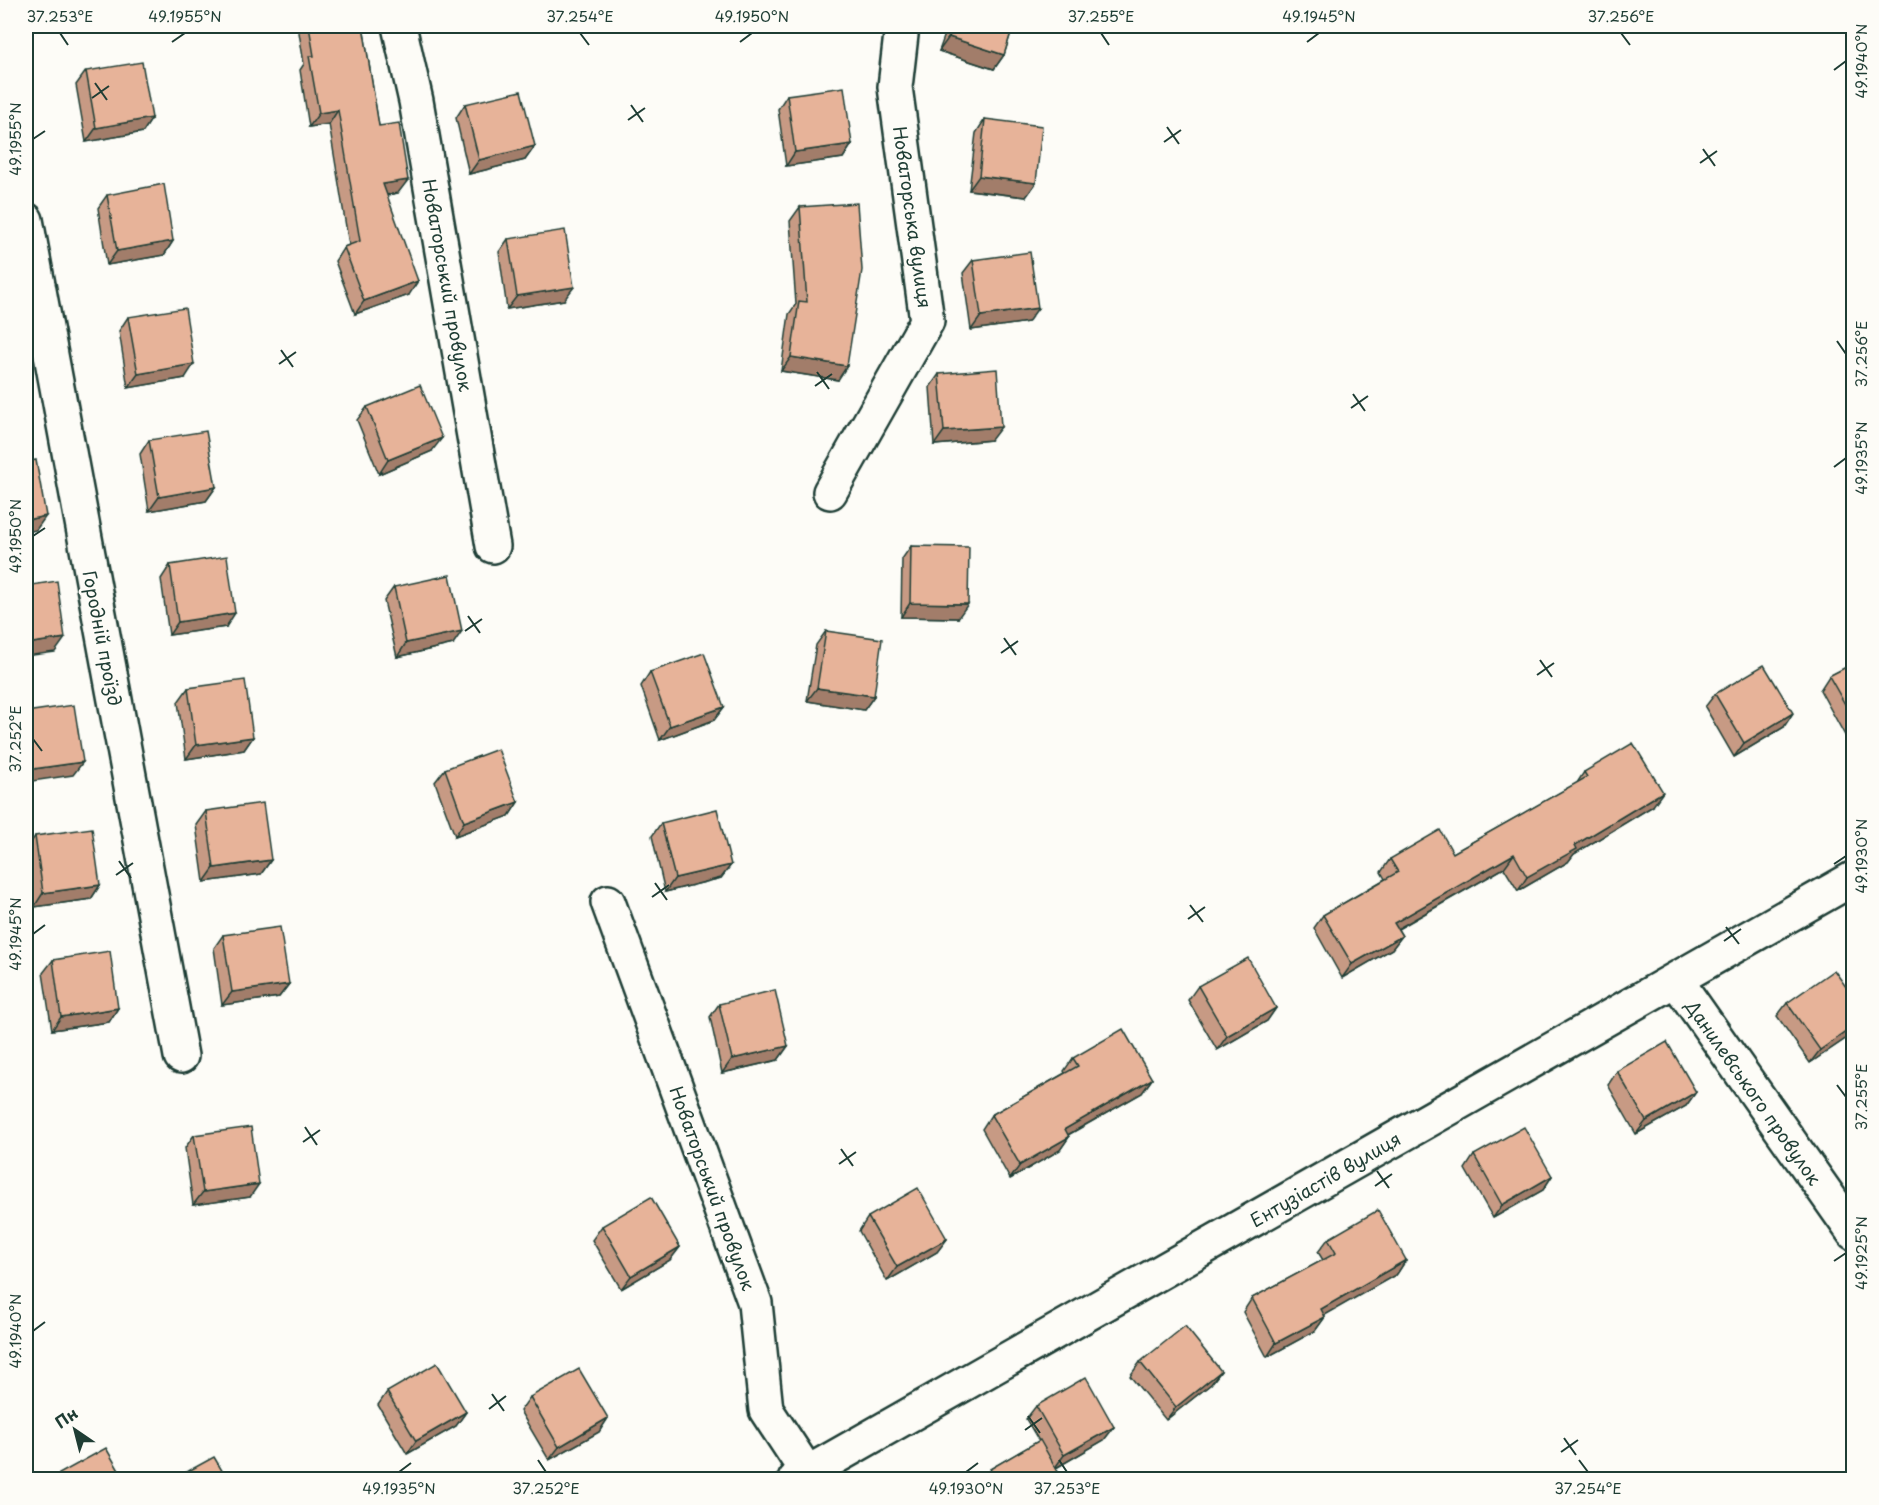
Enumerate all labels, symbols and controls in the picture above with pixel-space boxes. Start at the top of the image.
text: 37.253°E [26,4,94,27]
text: 49.1955°N [148,4,222,27]
text: 37.254°E [546,4,614,27]
text: 49.1950°N [715,4,789,27]
text: 37.255°E [1067,4,1135,27]
text: 49.1945°N [1282,4,1356,27]
text: 37.256°E [1588,4,1654,27]
text: 49.1940°N [1849,23,1872,99]
text: 49.1955°N [3,102,26,176]
street label: Новаторська вулиця [887,124,939,310]
street label: Новаторський провулок [416,177,480,394]
text: 37.256°E [1849,321,1872,387]
text: 49.1935°N [1849,421,1872,495]
text: 49.1950°N [3,499,26,573]
street label: Городній проїзд [77,568,129,708]
text: 37.252°E [3,705,26,773]
text: 49.1930°N [1849,819,1872,893]
text: 49.1945°N [3,897,26,971]
street label: Данилевського провулок [1679,993,1829,1190]
text: 37.255°E [1849,1063,1872,1131]
street label: Новаторський провулок [663,1082,763,1294]
street label: Ентузіастів вулиця [1245,1125,1405,1233]
text: 49.1925°N [1849,1216,1872,1290]
text: 49.1940°N [3,1293,26,1369]
north arrow [45,1400,105,1460]
text: Пн [49,1400,82,1433]
text: 49.1935°N [362,1476,436,1499]
text: 37.252°E [512,1476,580,1499]
text: 49.1930°N [929,1476,1003,1499]
text: 37.253°E [1033,1476,1101,1499]
text: 37.254°E [1554,1476,1622,1499]

